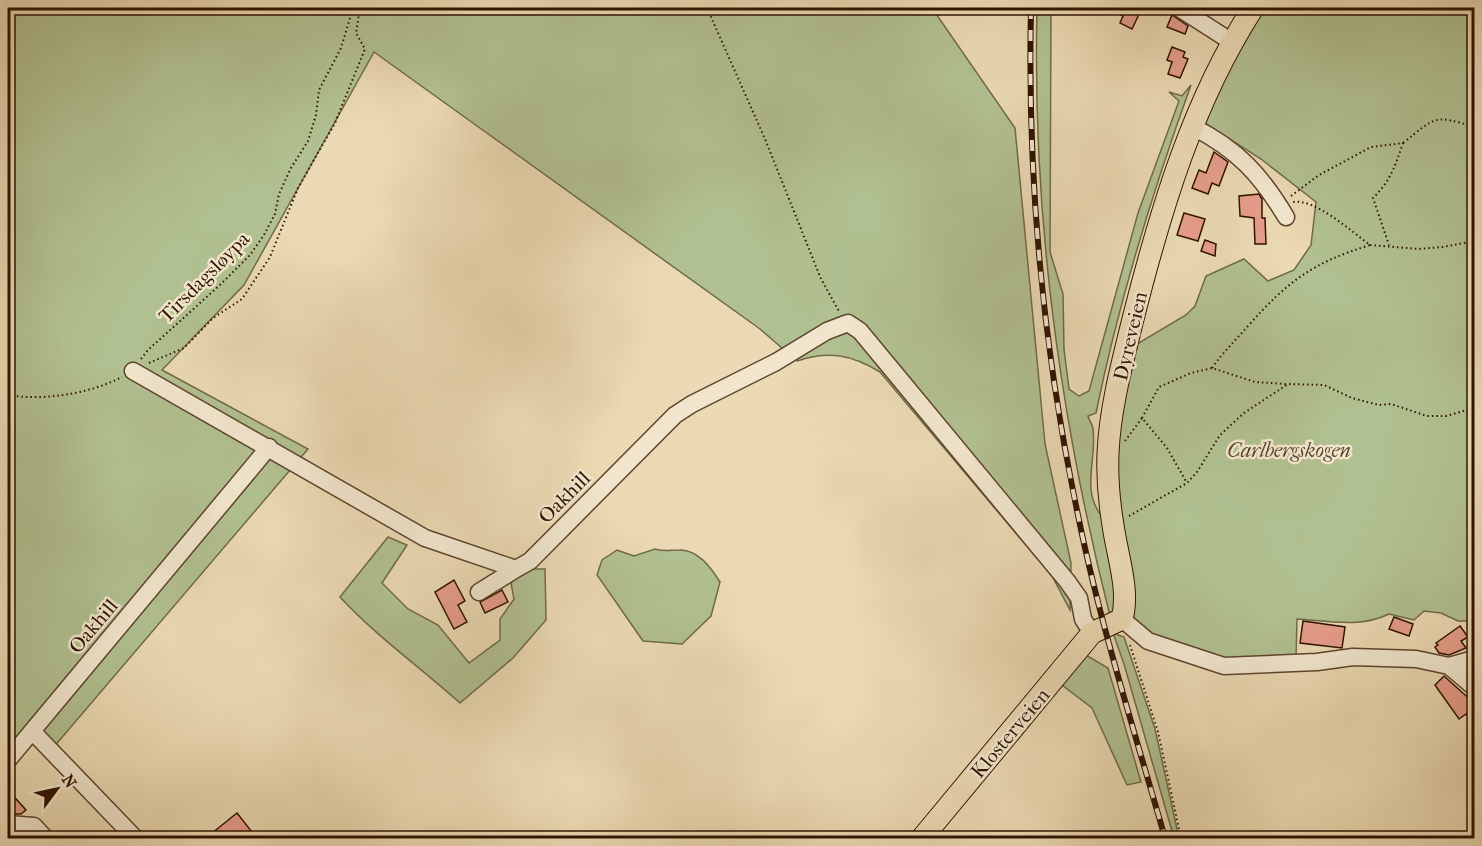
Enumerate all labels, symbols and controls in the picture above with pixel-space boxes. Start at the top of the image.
street label: Tirsdagsløypa [154,227,255,327]
street label: Dyreveien [1109,289,1152,383]
park label: Carlbergskogen [1227,439,1351,462]
street label: Oakhill [534,466,595,528]
street label: Oakhill [64,594,123,658]
street label: Klosterveien [966,684,1055,783]
north arrow [27,759,87,819]
text: N [58,771,81,792]

